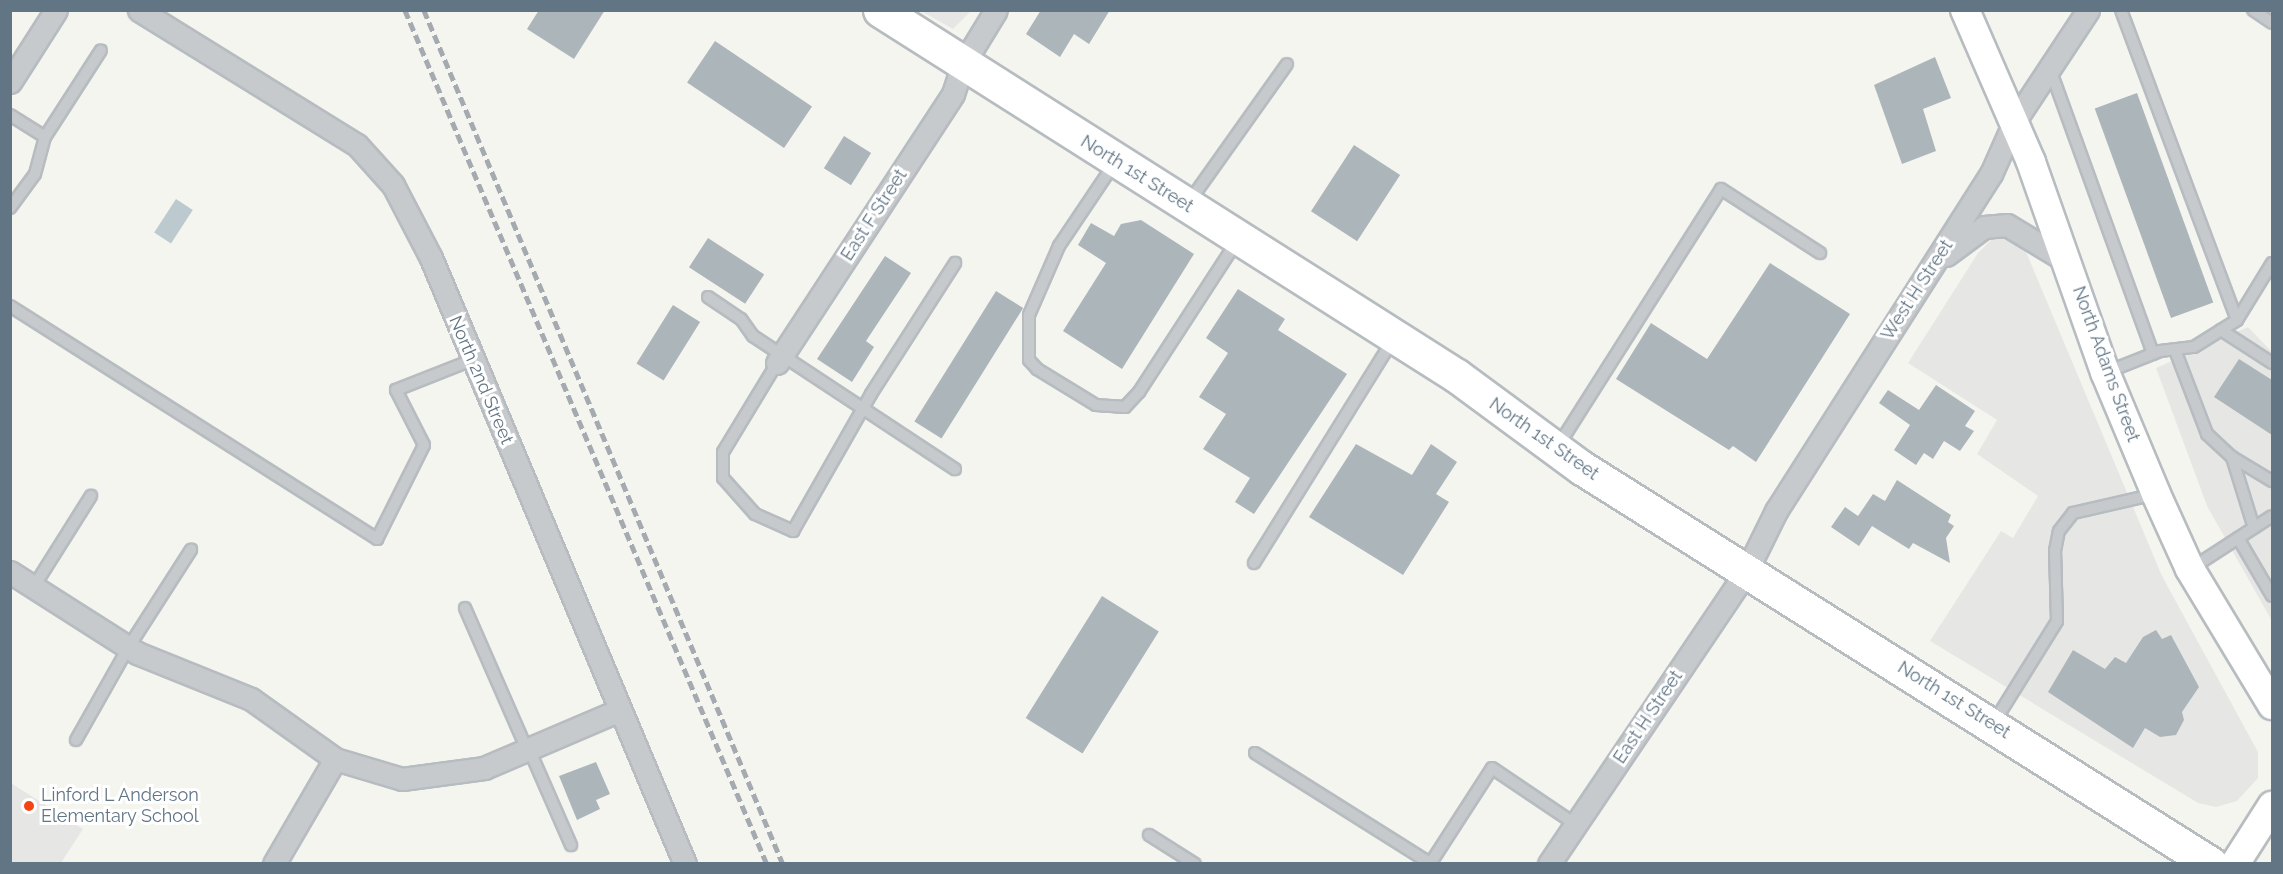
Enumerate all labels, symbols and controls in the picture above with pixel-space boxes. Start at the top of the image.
street label: North 1st Street [1077,131,1197,217]
street label: East F Street [836,165,912,265]
street label: West H Street [1877,236,1957,344]
street label: North Adams Street [2068,283,2144,445]
street label: North 2nd Street [444,313,518,447]
street label: North 1st Street [1485,393,1603,485]
street label: North 1st Street [1894,657,2014,743]
street label: East H Street [1609,666,1687,768]
place label: Linford L Anderson Elementary School [41,785,200,828]
marker: Linford L Anderson Elementary School [22,799,36,813]

